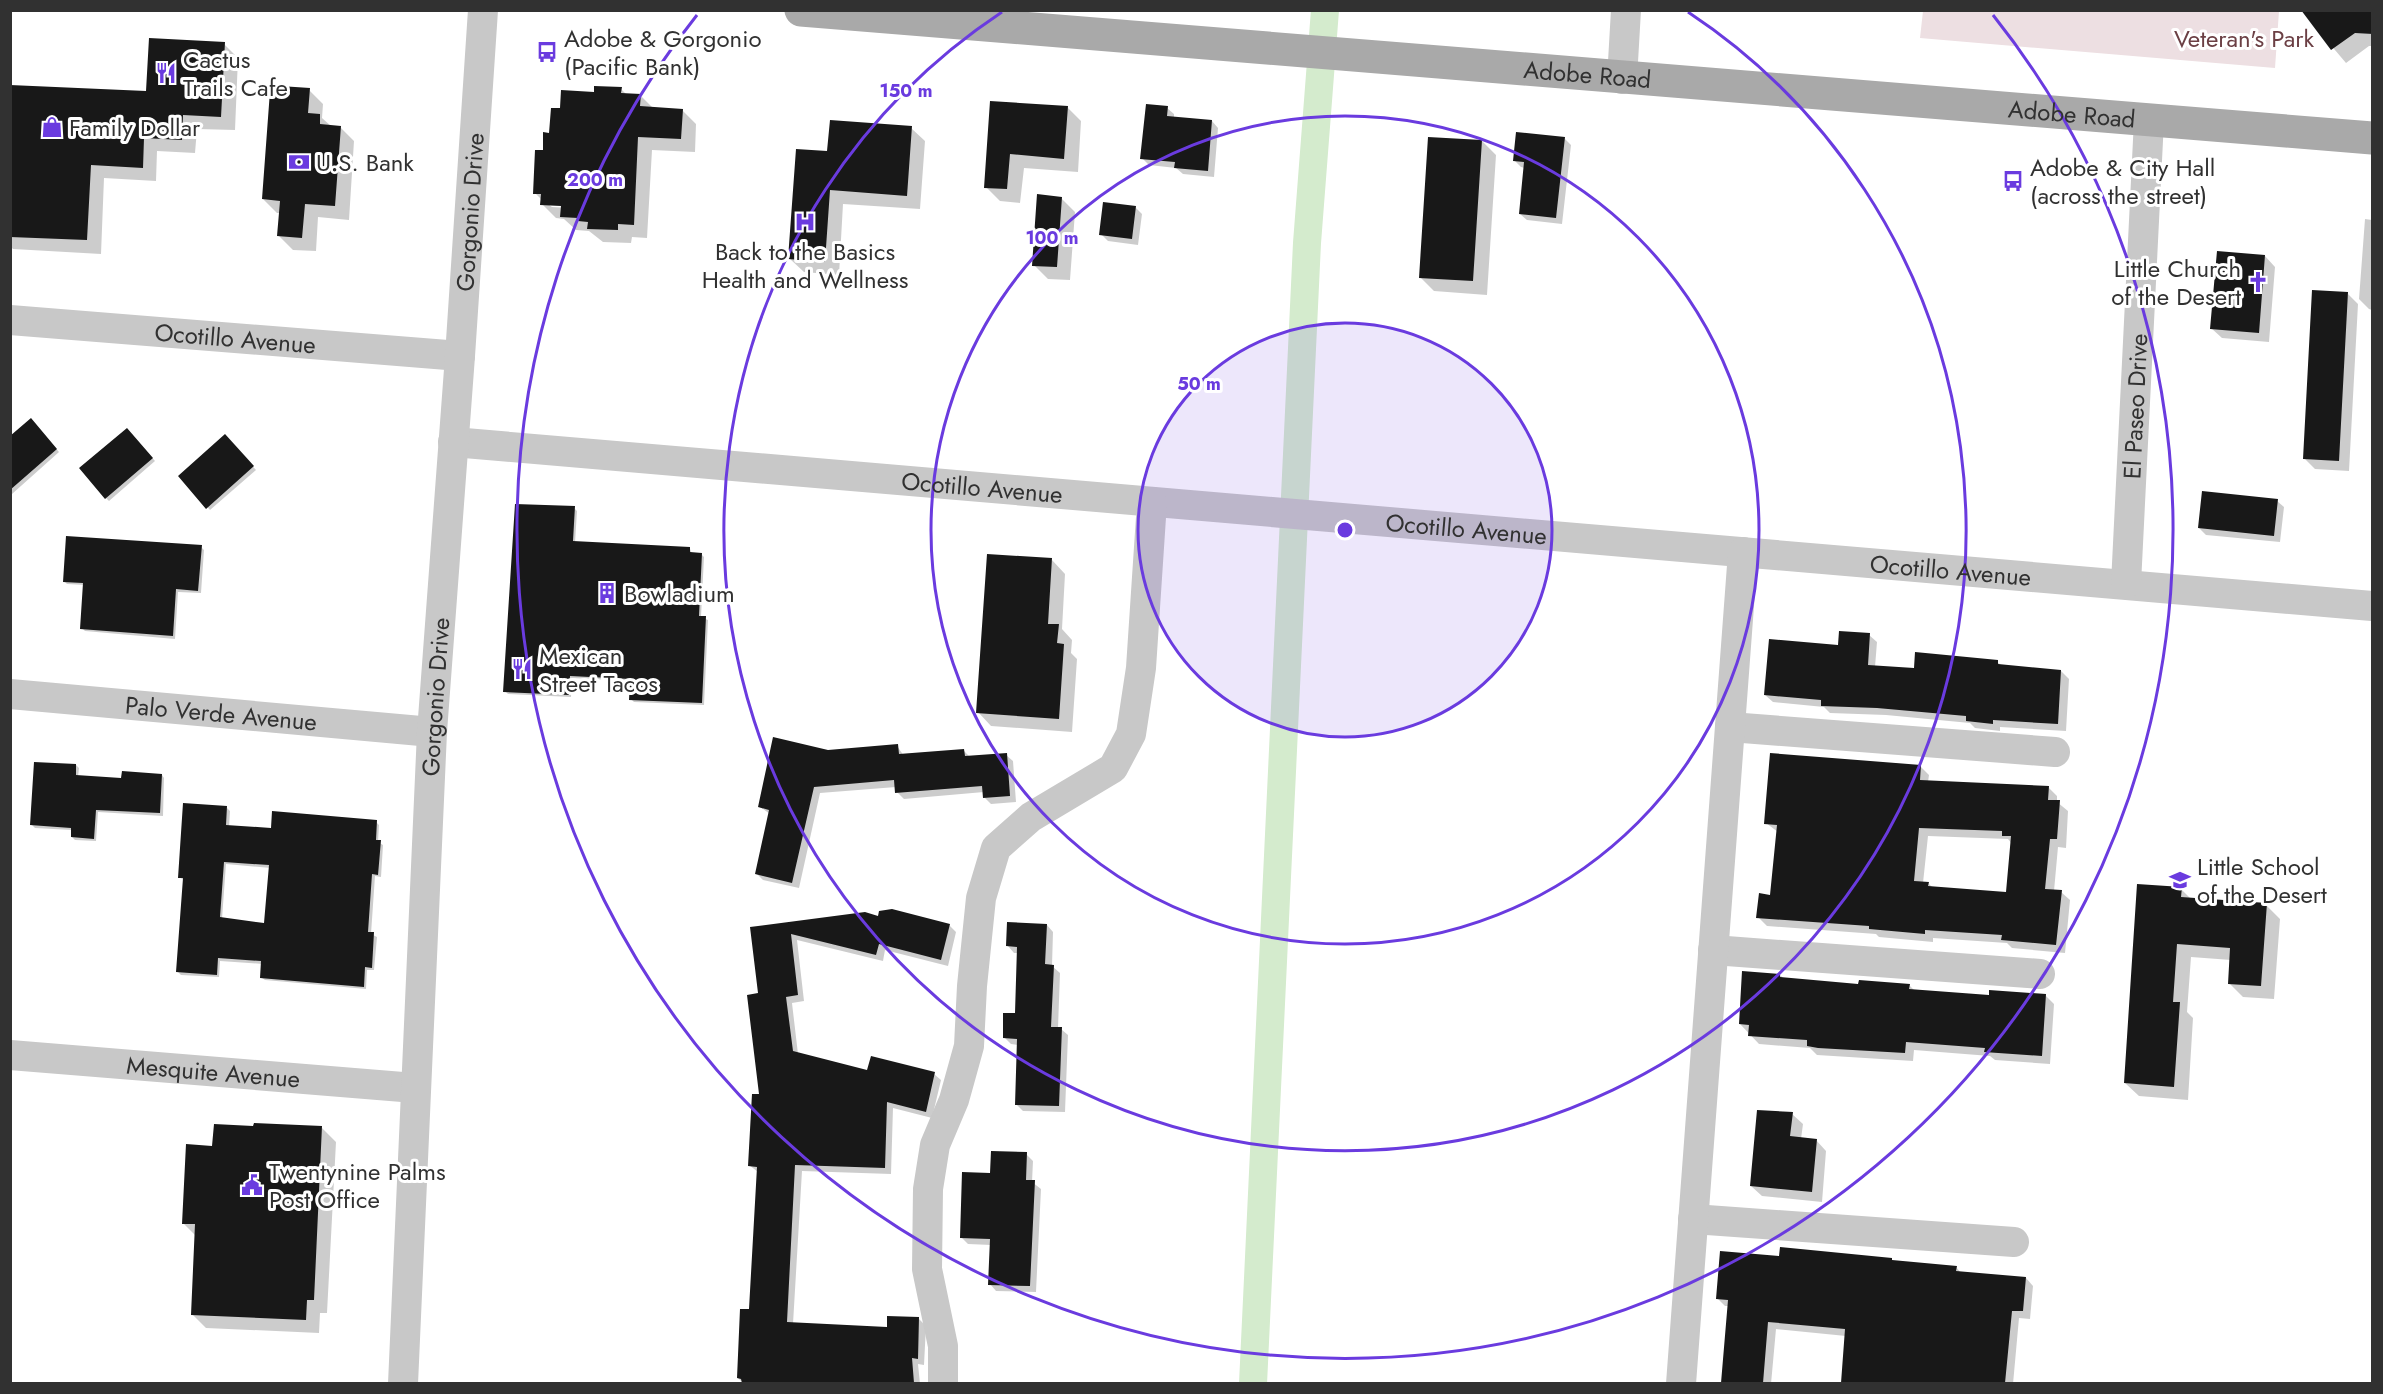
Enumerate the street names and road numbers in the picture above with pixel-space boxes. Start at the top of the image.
street label: Adobe Road [1522,51,1652,97]
street label: Adobe Road [2007,91,2137,136]
street label: Gorgonio Drive [447,132,492,292]
street label: Ocotillo Avenue [153,314,317,362]
street label: El Paseo Drive [2114,333,2156,480]
street label: Ocotillo Avenue [900,463,1064,512]
street label: Ocotillo Avenue [1384,504,1548,553]
street label: Ocotillo Avenue [1868,546,2033,594]
street label: Gorgonio Drive [413,616,458,777]
street label: Palo Verde Avenue [124,687,319,739]
street label: Mesquite Avenue [125,1047,302,1096]

